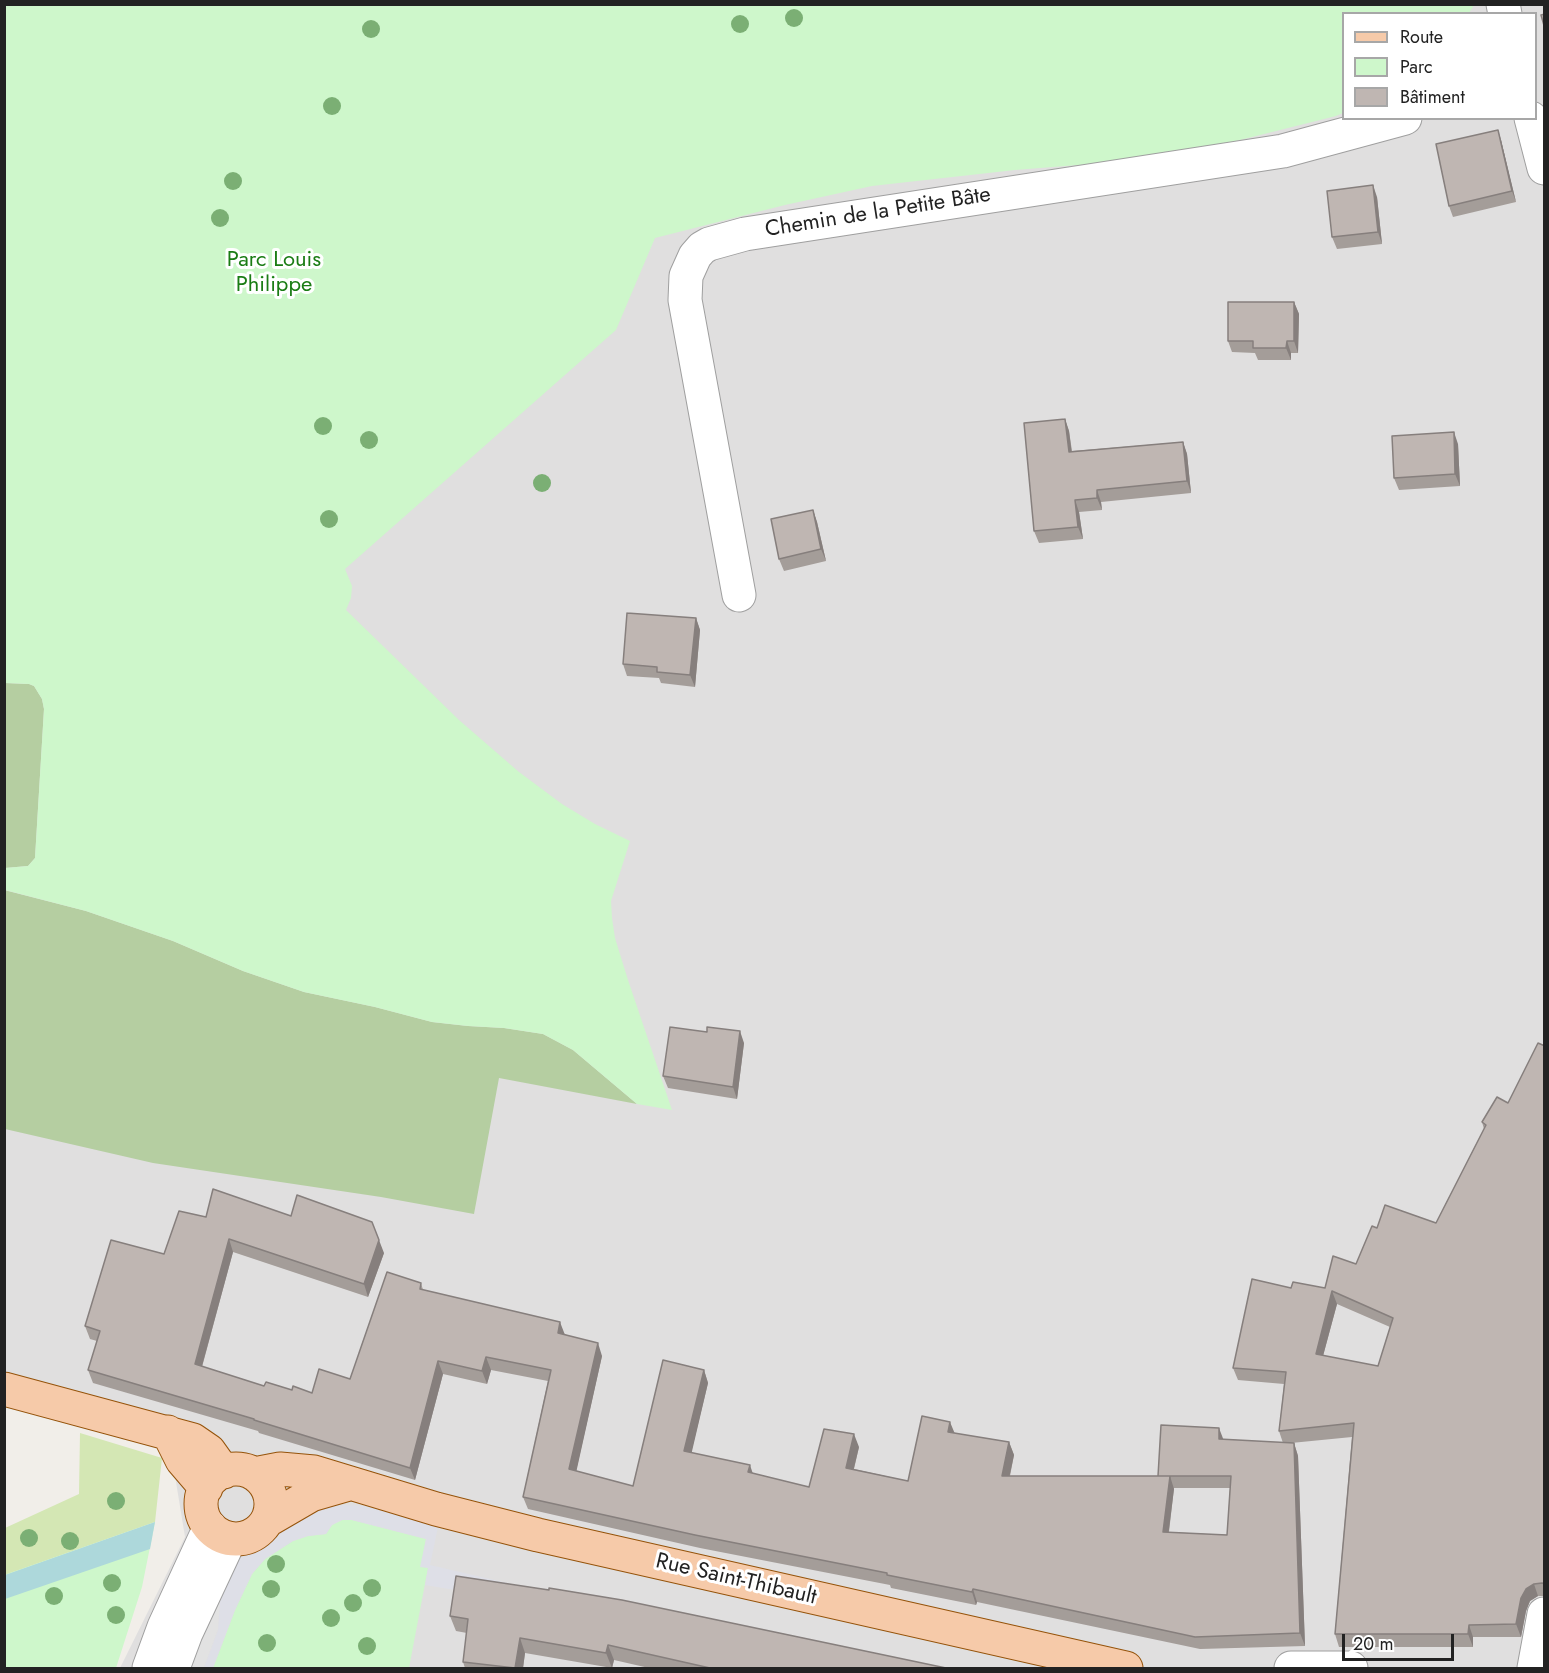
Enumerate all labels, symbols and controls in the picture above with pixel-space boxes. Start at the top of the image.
legend [1342,12,1537,120]
text: Route [1400,24,1443,50]
text: Parc [1400,54,1433,80]
text: Bâtiment [1400,84,1465,110]
street label: Chemin de la Petite Bâte [763,182,993,244]
park label: Parc Louis Philippe [227,248,321,300]
street label: Rue Saint-Thibault [653,1549,819,1611]
scale bar [1345,1622,1458,1660]
text: 20 m [1353,1631,1393,1657]

